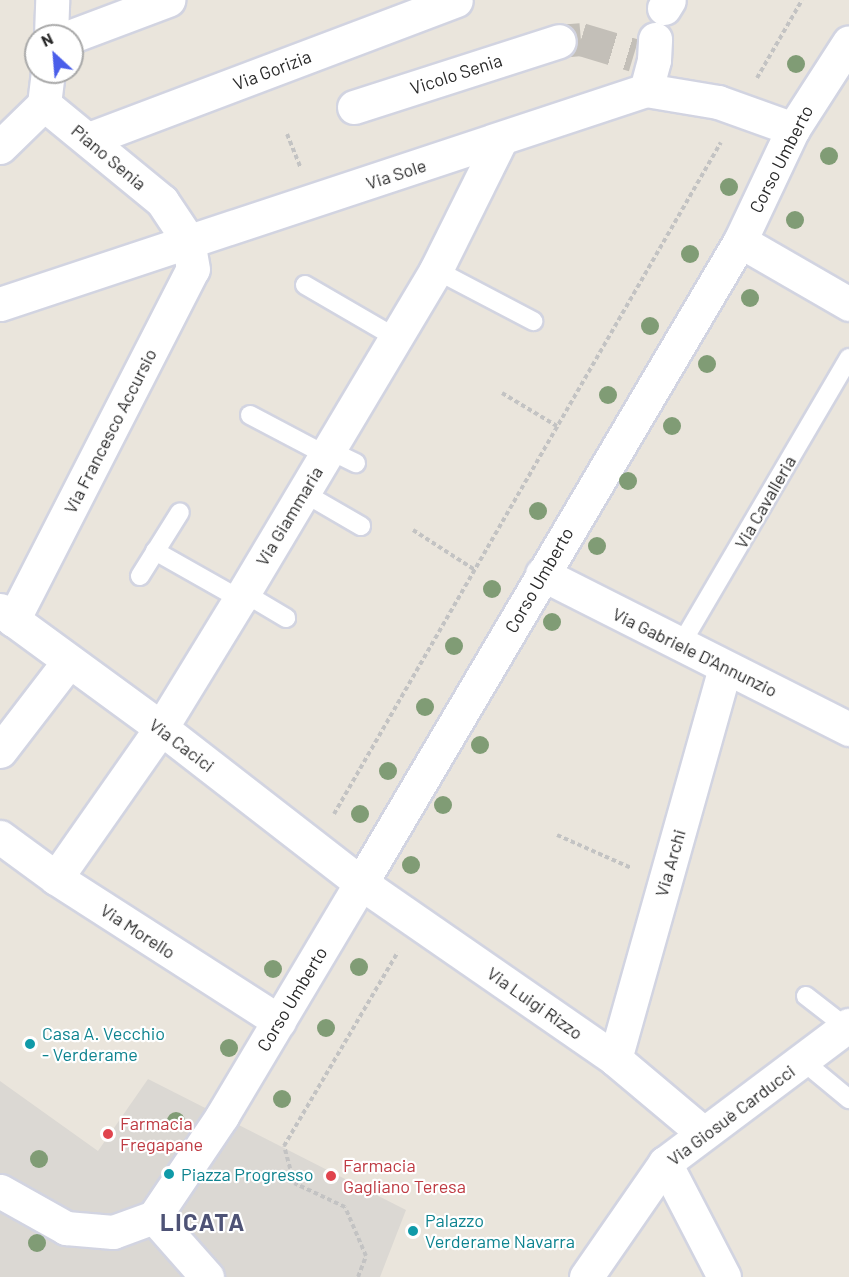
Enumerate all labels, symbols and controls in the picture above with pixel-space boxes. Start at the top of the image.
north arrow [24,24,84,84]
text: N [38,28,56,50]
street label: Via Gorizia [230,45,314,95]
street label: Vicolo Senia [407,49,505,99]
street label: Corso Umberto [745,102,817,216]
street label: Piano Senia [67,119,151,195]
street label: Via Sole [363,154,429,194]
street label: Via Francesco Accursio [59,345,161,517]
street label: Via Cavalleria [730,452,800,552]
street label: Via Giammaria [251,462,327,570]
street label: Corso Umberto [500,524,578,636]
street label: Via Gabriele D'Annunzio [609,603,781,701]
street label: Via Cacici [145,714,219,776]
street label: Via Archi [650,827,690,899]
street label: Via Morello [97,899,179,963]
street label: Corso Umberto [252,943,332,1055]
street label: Via Luigi Rizzo [483,962,587,1044]
place label: Casa A. Vecchio - Verderame [42,1023,165,1066]
marker: Casa A. Vecchio - Verderame [23,1037,37,1051]
street label: Via Giosuè Carducci [663,1060,799,1170]
place label: Farmacia Fregapane [120,1113,203,1156]
marker: Farmacia Fregapane [101,1127,115,1141]
place label: Farmacia Gagliano Teresa [343,1155,466,1198]
place label: Piazza Progresso [181,1163,314,1185]
marker: Piazza Progresso [162,1167,176,1181]
marker: Farmacia Gagliano Teresa [324,1169,338,1183]
district label: LICATA [160,1208,246,1236]
place label: Palazzo Verderame Navarra [425,1210,575,1252]
marker: Palazzo Verderame Navarra [406,1224,420,1238]

